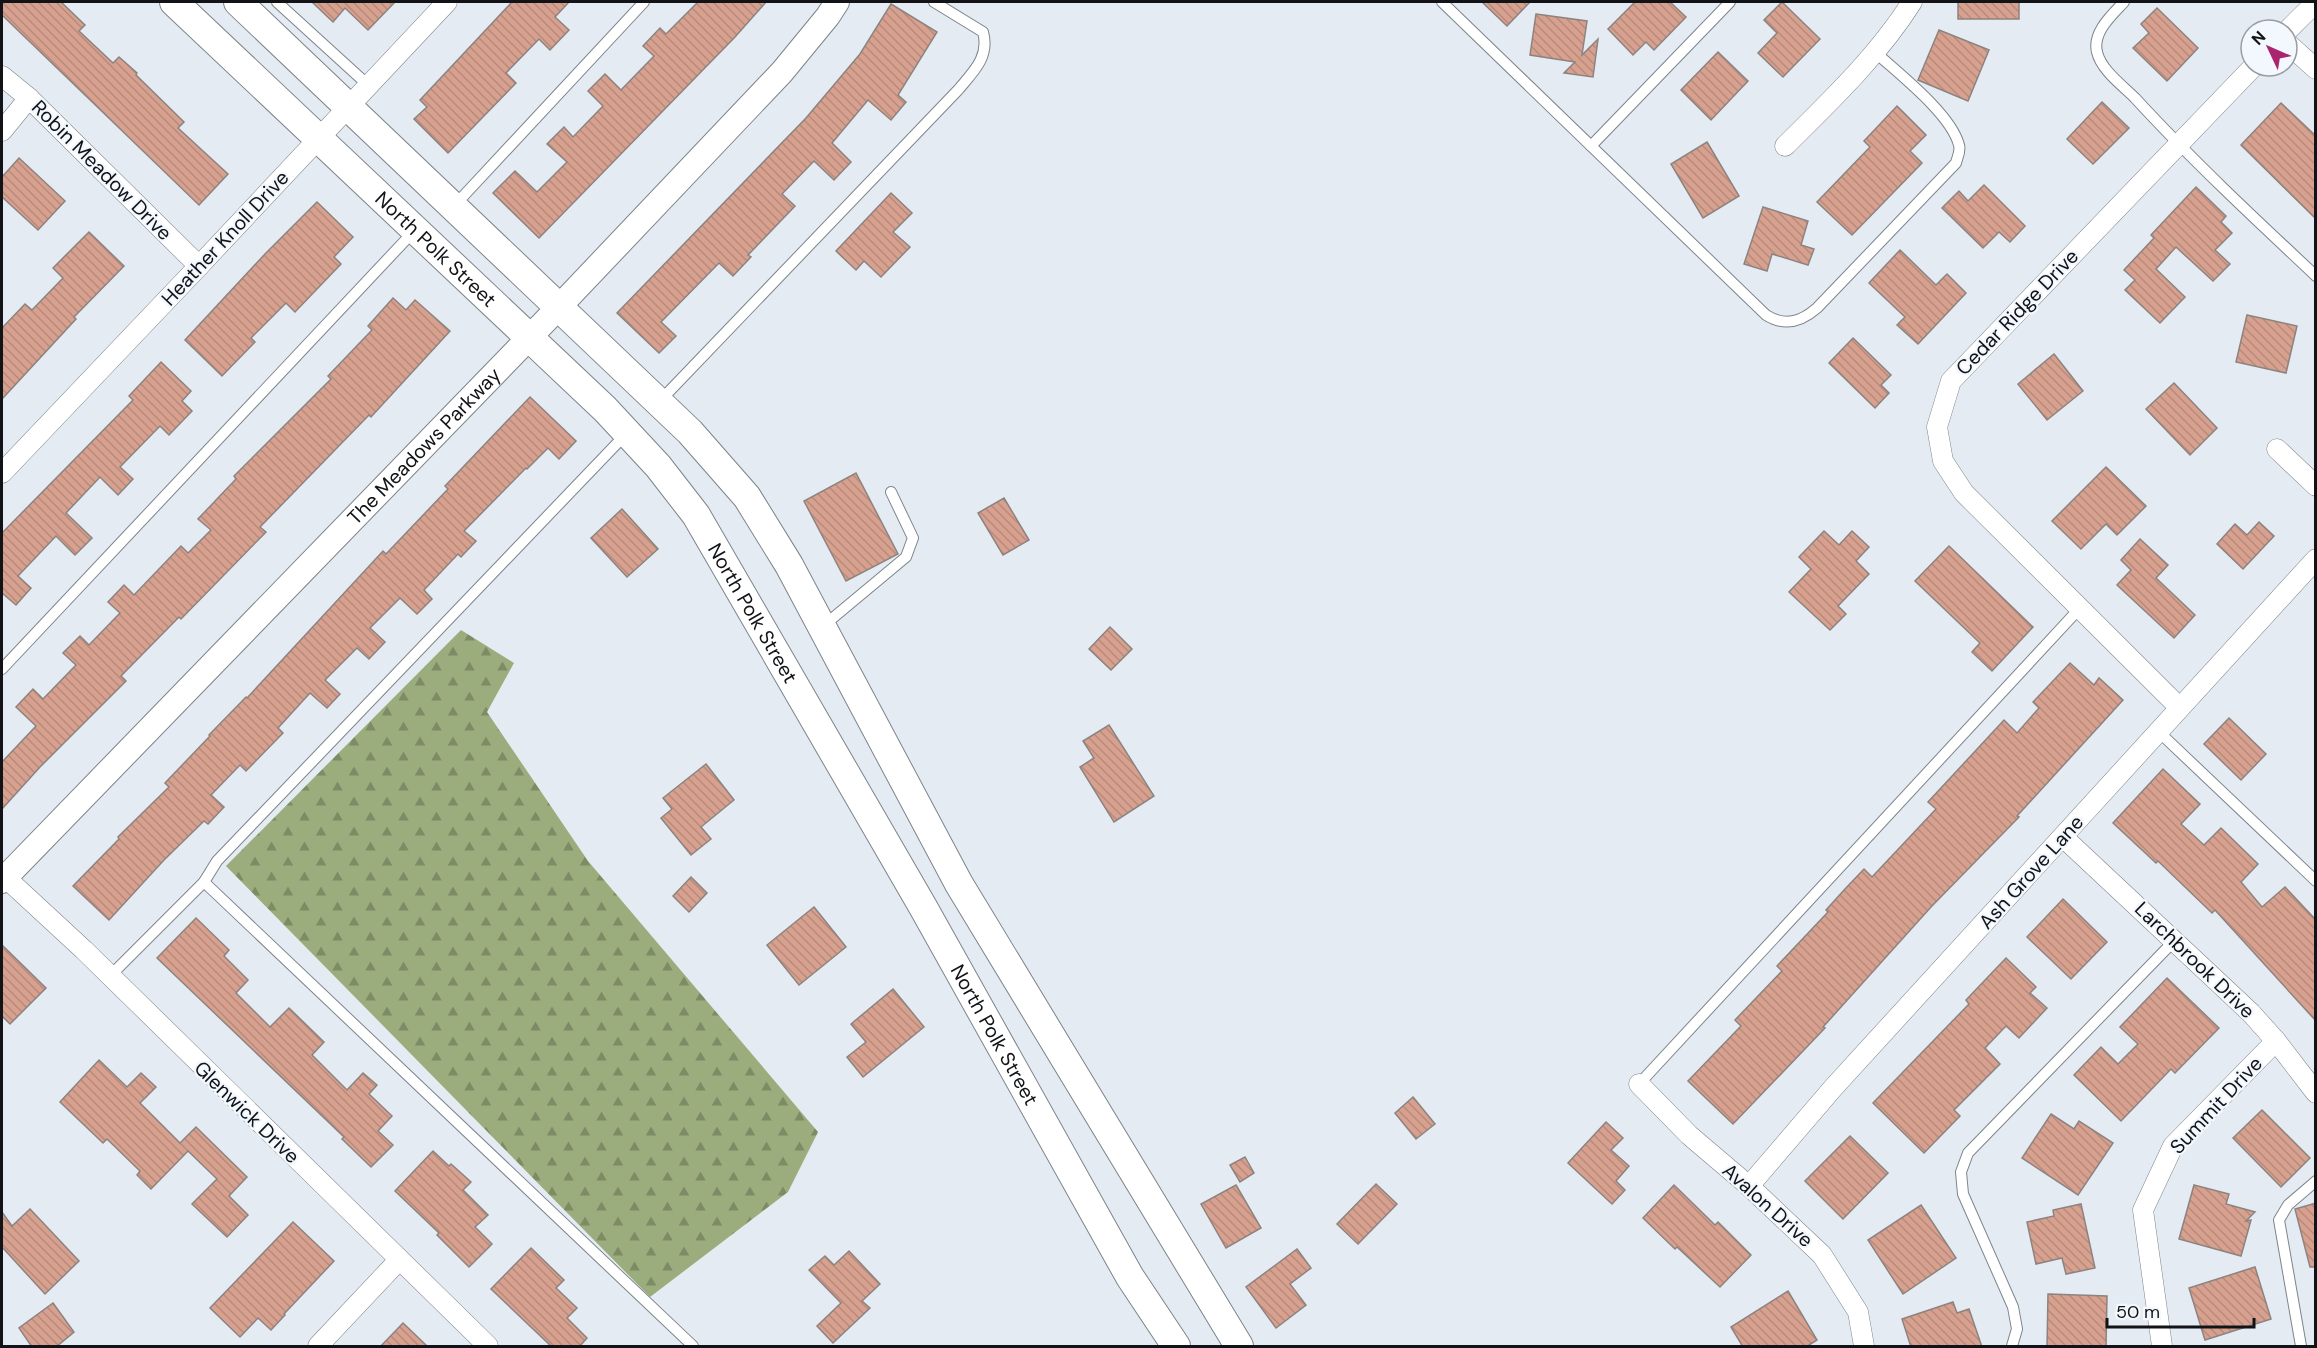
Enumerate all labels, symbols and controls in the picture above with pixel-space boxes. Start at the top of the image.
north arrow [2239,18,2299,78]
text: N [2247,26,2270,49]
street label: Robin Meadow Drive [26,94,178,246]
street label: Heather Knoll Drive [156,165,294,311]
street label: North Polk Street [370,186,502,313]
street label: Cedar Ridge Drive [1950,243,2084,381]
street label: The Meadows Parkway [342,362,506,530]
street label: North Polk Street [702,539,804,688]
street label: Ash Grove Lane [1973,810,2089,934]
street label: Larchbrook Drive [2129,896,2261,1024]
street label: North Polk Street [945,960,1044,1110]
street label: Summit Drive [2164,1051,2268,1159]
street label: Glenwick Drive [189,1055,305,1169]
street label: Avalon Drive [1717,1157,1819,1253]
scale bar [2107,1291,2254,1329]
text: 50 m [2116,1300,2160,1324]

